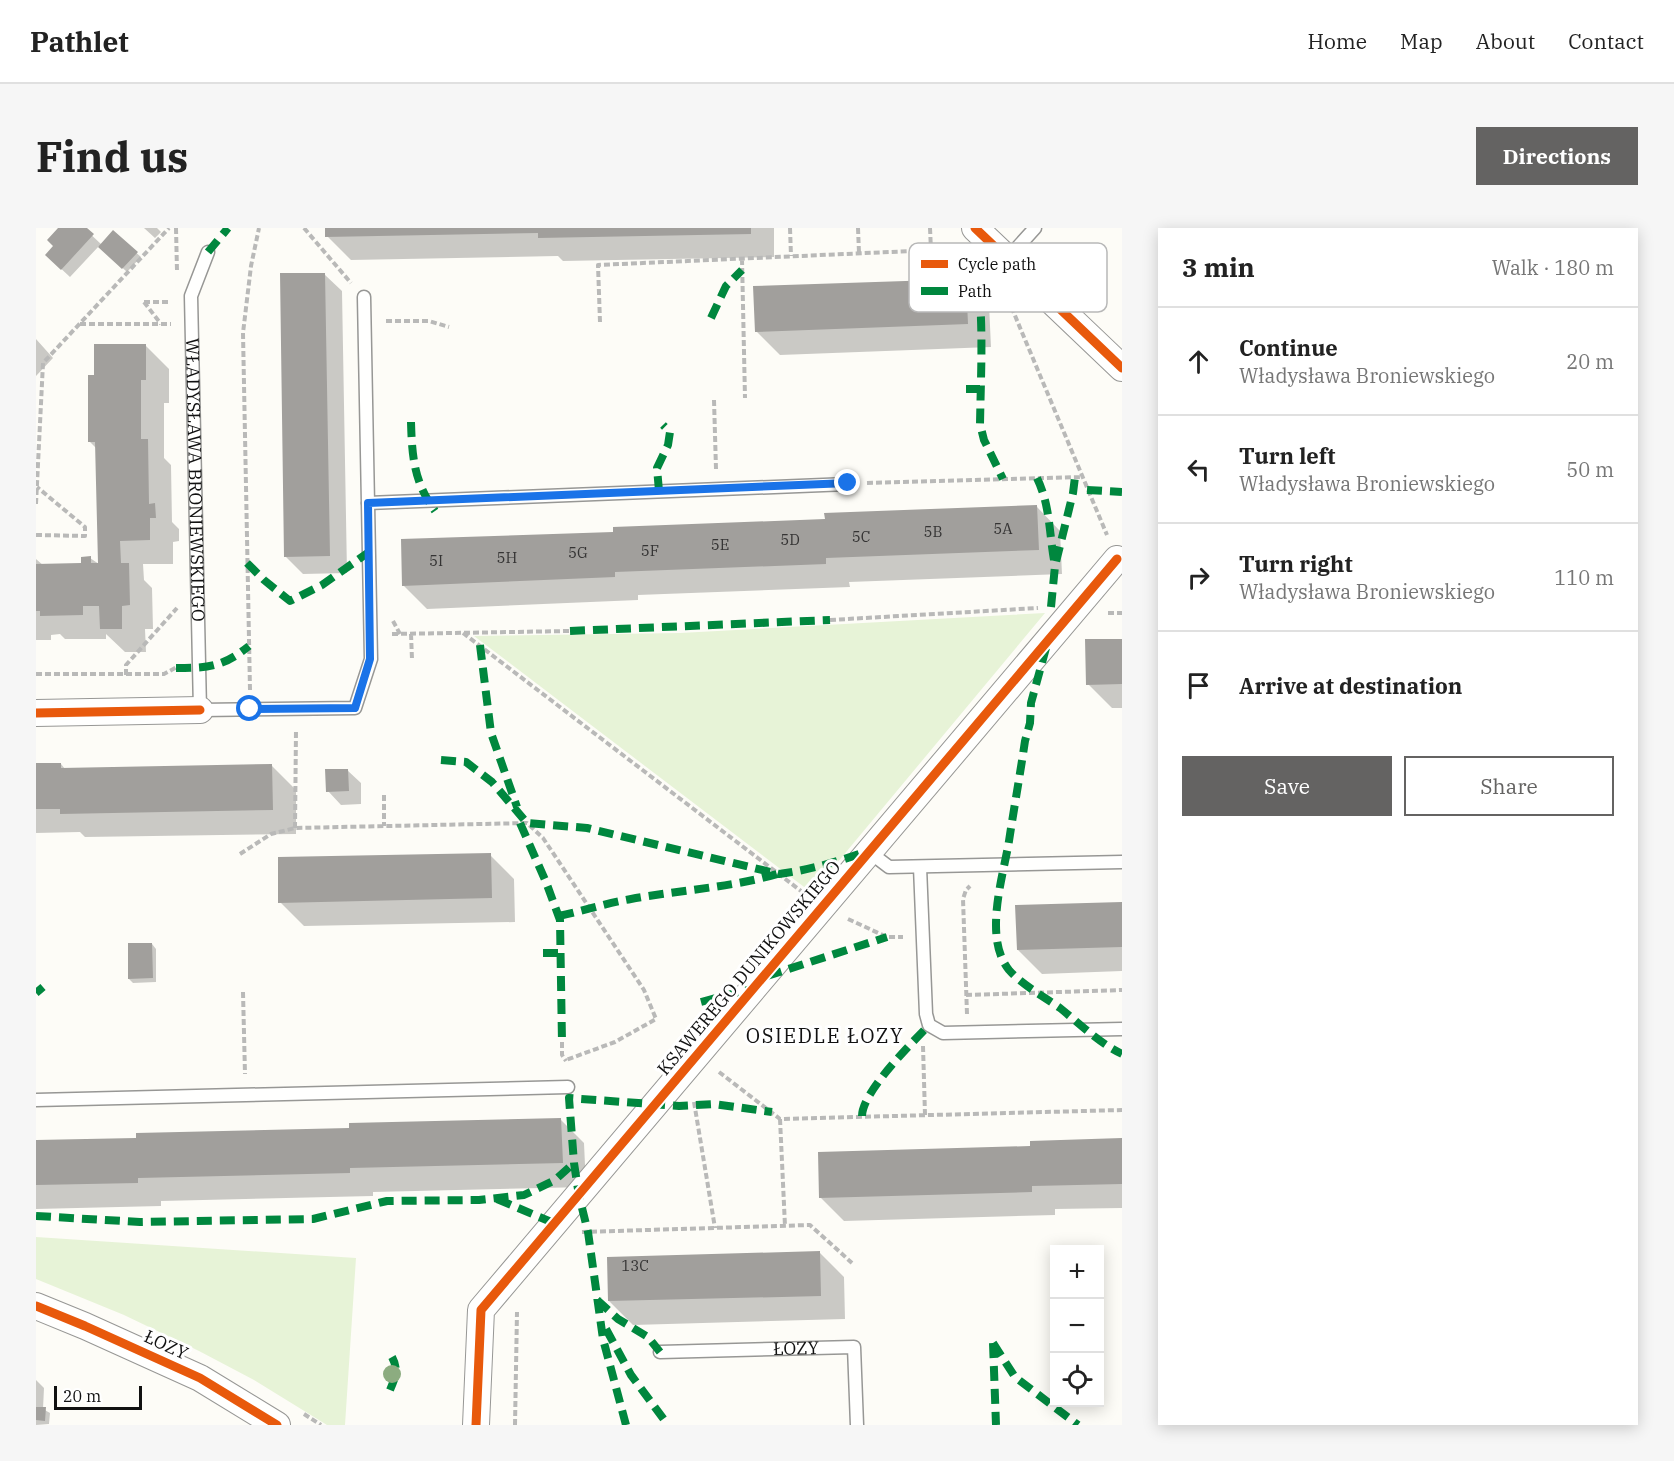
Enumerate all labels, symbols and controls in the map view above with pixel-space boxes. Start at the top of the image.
text: Pathlet [30,23,129,60]
text: Home [1307,27,1367,55]
text: Map [1400,27,1443,55]
text: About [1476,27,1535,55]
text: Contact [1568,27,1644,55]
button: Directions [1476,127,1638,185]
text: Find us [36,129,188,184]
legend [909,243,1107,312]
text: 3 min [1182,250,1255,284]
text: Cycle path [958,254,1036,274]
text: Walk · 180 m [1492,254,1614,281]
text: Path [958,281,992,301]
text: Continue [1239,333,1338,362]
street label: WŁADYSŁAWA BRONIEWSKIEGO [181,338,210,622]
icon: ahead [1182,345,1215,378]
text: 20 m [1566,348,1614,375]
text: Władysława Broniewskiego [1239,362,1495,389]
text: Turn left [1239,441,1335,470]
icon: left [1182,453,1215,486]
text: 50 m [1566,456,1614,483]
route end [834,469,860,495]
text: Władysława Broniewskiego [1239,470,1495,497]
house number: 5A [993,519,1013,538]
house number: 5B [923,522,943,541]
house number: 5C [852,527,870,546]
house number: 5D [780,530,800,549]
house number: 5E [711,535,729,554]
house number: 5F [641,541,659,560]
house number: 5G [568,543,588,562]
house number: 5H [497,548,517,567]
text: Turn right [1239,549,1353,578]
house number: 5I [429,551,443,570]
icon: right [1182,561,1215,594]
text: 110 m [1554,564,1614,591]
text: Władysława Broniewskiego [1239,578,1495,605]
icon: arrive [1182,669,1215,702]
text: Arrive at destination [1239,671,1462,700]
route start [236,695,262,721]
button: Save [1182,756,1392,816]
button: Share [1404,756,1614,816]
street label: KSAWEREGO DUNIKOWSKIEGO [652,856,845,1080]
district label: OSIEDLE ŁOZY [746,1022,904,1049]
map controls [1050,1245,1104,1407]
button: + [1050,1245,1104,1299]
house number: 13C [621,1256,649,1275]
button: − [1050,1299,1104,1353]
street label: ŁOZY [141,1324,192,1365]
street label: ŁOZY [773,1336,820,1360]
button: locate [1050,1353,1104,1407]
scale bar [54,1383,142,1410]
text: 20 m [63,1386,101,1406]

